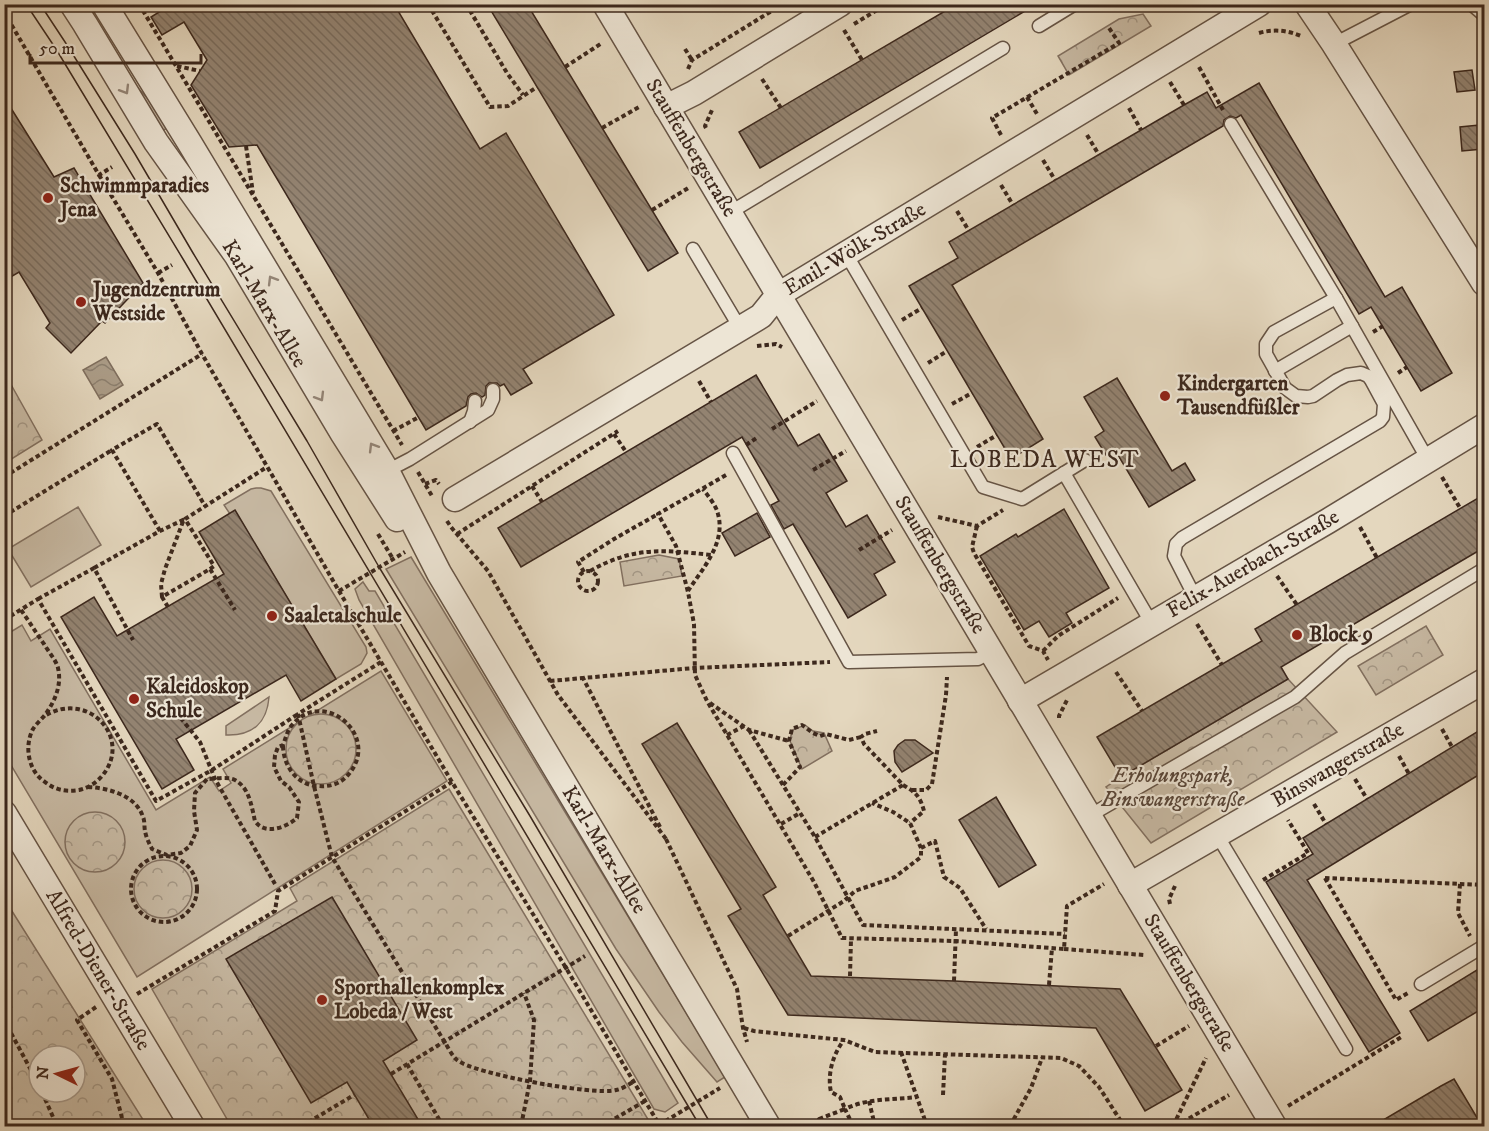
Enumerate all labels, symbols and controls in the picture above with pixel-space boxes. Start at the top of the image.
scale bar [30,27,201,65]
text: 50 m [39,38,75,60]
street label: Stauffenbergstraße [640,74,743,222]
one-way arrow [118,84,129,94]
place label: Schwimmparadies Jena [58,173,209,223]
marker: Schwimmparadies Jena [41,191,55,205]
street label: Emil-Wölk-Straße [779,196,931,302]
street label: Karl-Marx-Allee [216,235,312,373]
one-way arrow [268,276,280,286]
place label: Jugendzentrum Westside [91,277,221,327]
marker: Jugendzentrum Westside [74,295,88,309]
place label: Kindergarten Tausendfüßler [1176,371,1301,421]
marker: Kindergarten Tausendfüßler [1158,389,1172,403]
one-way arrow [313,391,325,401]
one-way arrow [369,443,380,453]
district label: LOBEDA WEST [950,445,1140,475]
street label: Stauffenbergstraße [889,491,992,639]
street label: Felix-Auerbach-Straße [1162,504,1344,624]
place label: Saaletalschule [284,603,402,629]
marker: Saaletalschule [265,609,279,623]
place label: Block 9 [1309,622,1373,648]
marker: Block 9 [1290,628,1304,642]
place label: Kaleidoskop Schule [146,674,249,724]
marker: Kaleidoskop Schule [127,692,141,706]
street label: Binswangerstraße [1267,716,1409,813]
park label: Erholungspark, Binswangerstraße [1101,763,1245,813]
street label: Karl-Marx-Allee [556,781,652,919]
street label: Alfred-Diener-Straße [40,885,157,1056]
street label: Stauffenbergstraße [1138,909,1241,1057]
place label: Sporthallenkomplex Lobeda / West [334,975,505,1025]
marker: Sporthallenkomplex Lobeda / West [315,993,329,1007]
north arrow [27,1044,87,1104]
text: N [33,1065,54,1080]

